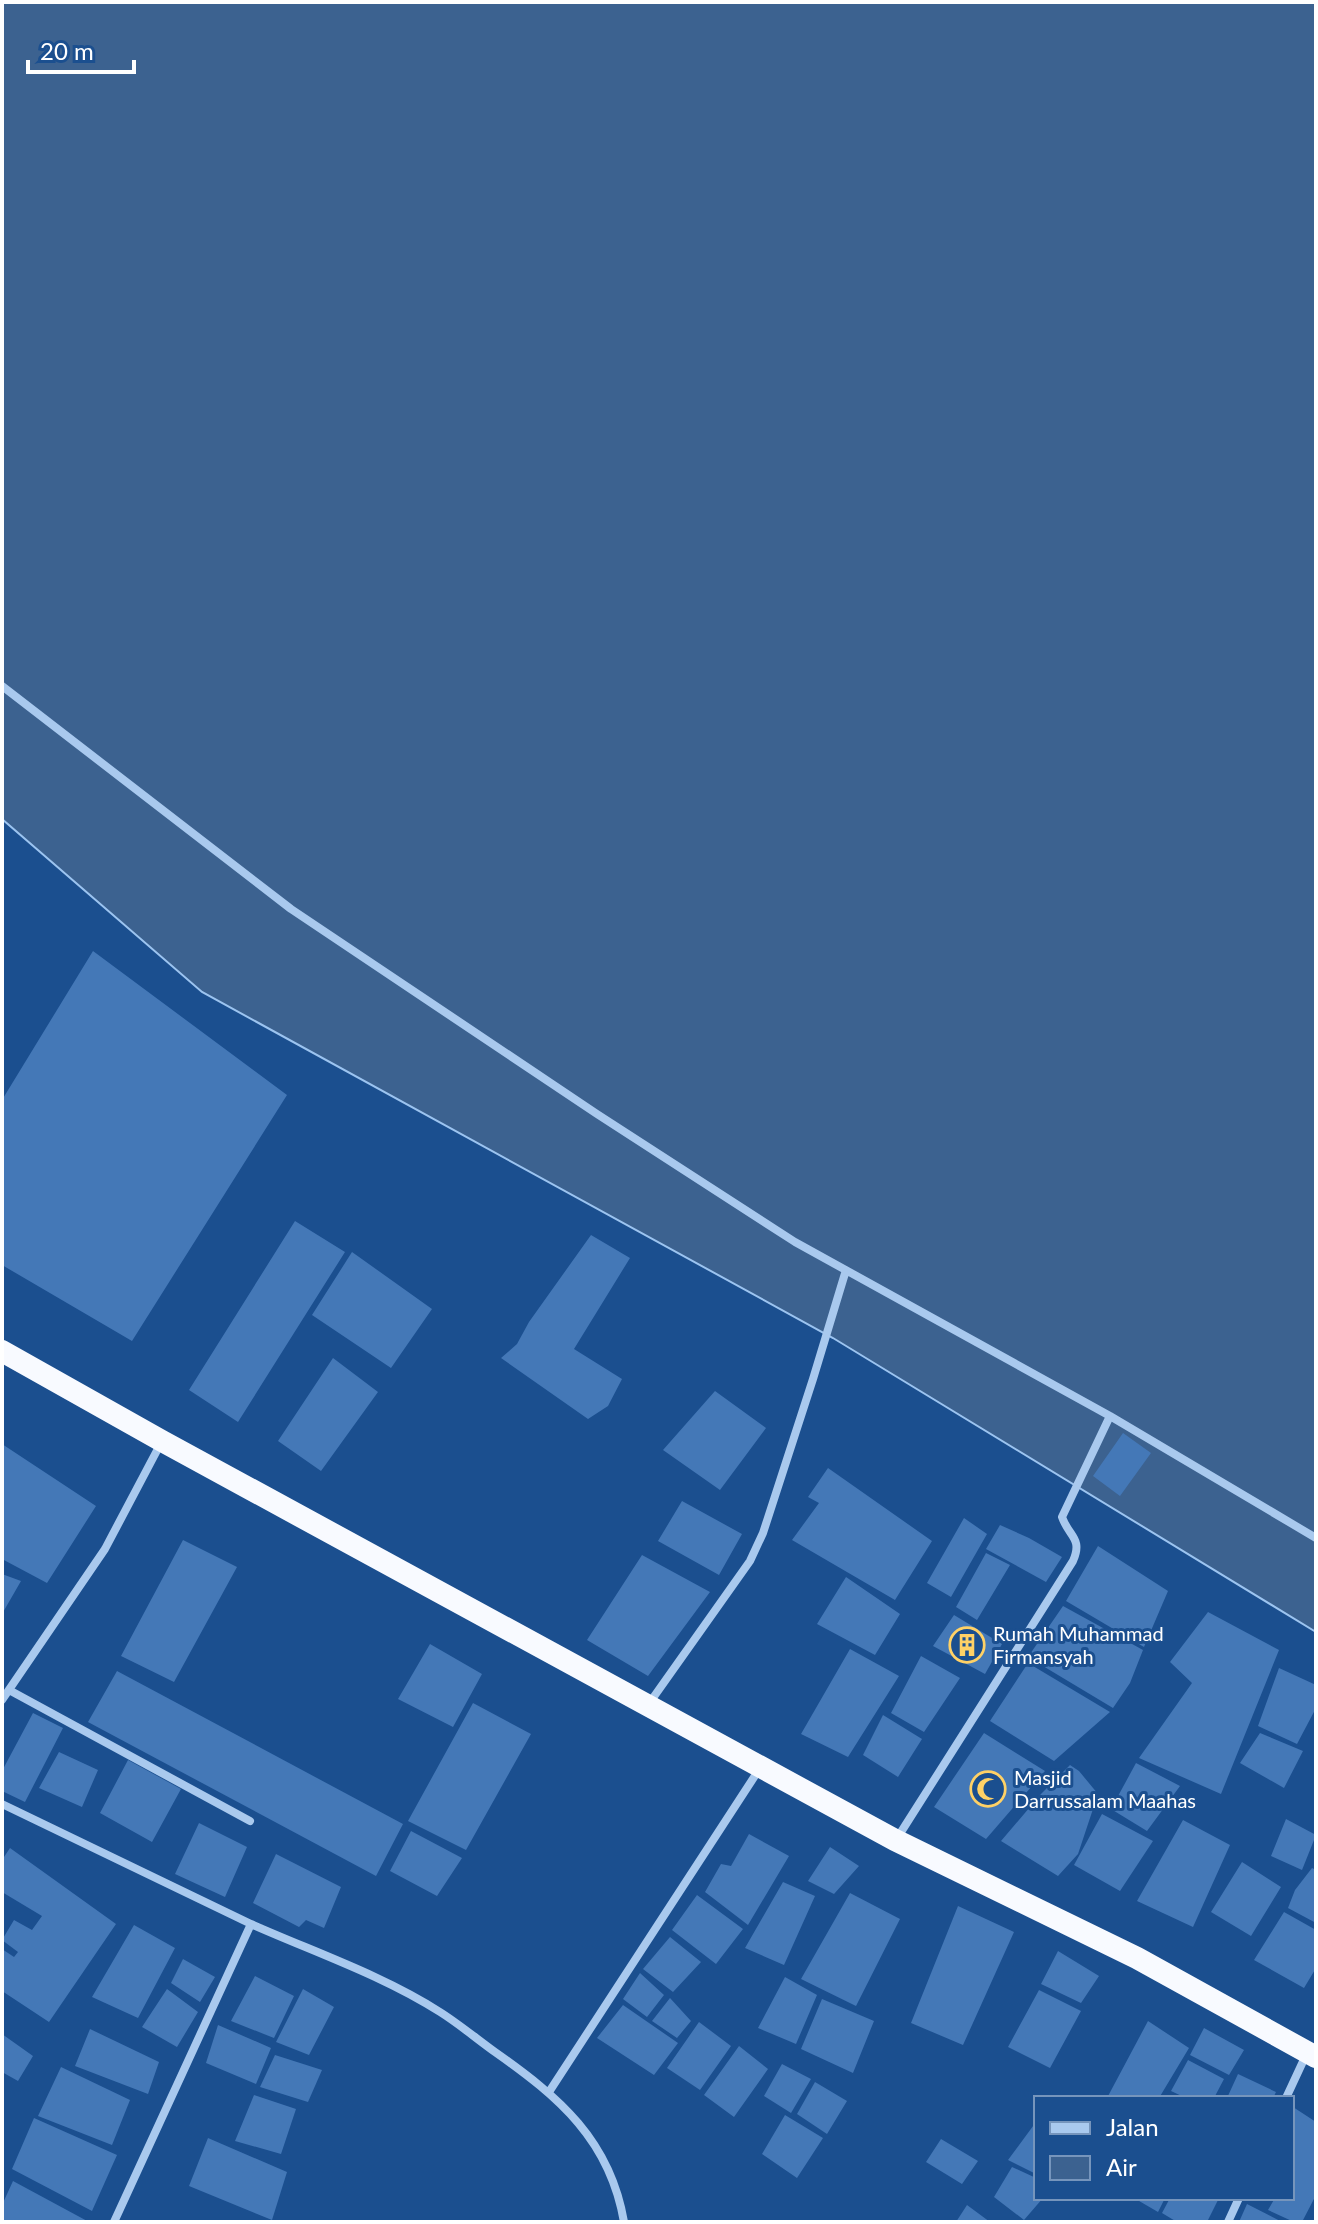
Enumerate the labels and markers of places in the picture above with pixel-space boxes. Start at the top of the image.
place label: Rumah Muhammad Firmansyah [993,1621,1164,1668]
building icon: Rumah Muhammad Firmansyah [948,1626,986,1664]
place label: Masjid Darrussalam Maahas [1014,1765,1196,1812]
mosque icon: Masjid Darrussalam Maahas [969,1770,1007,1808]

